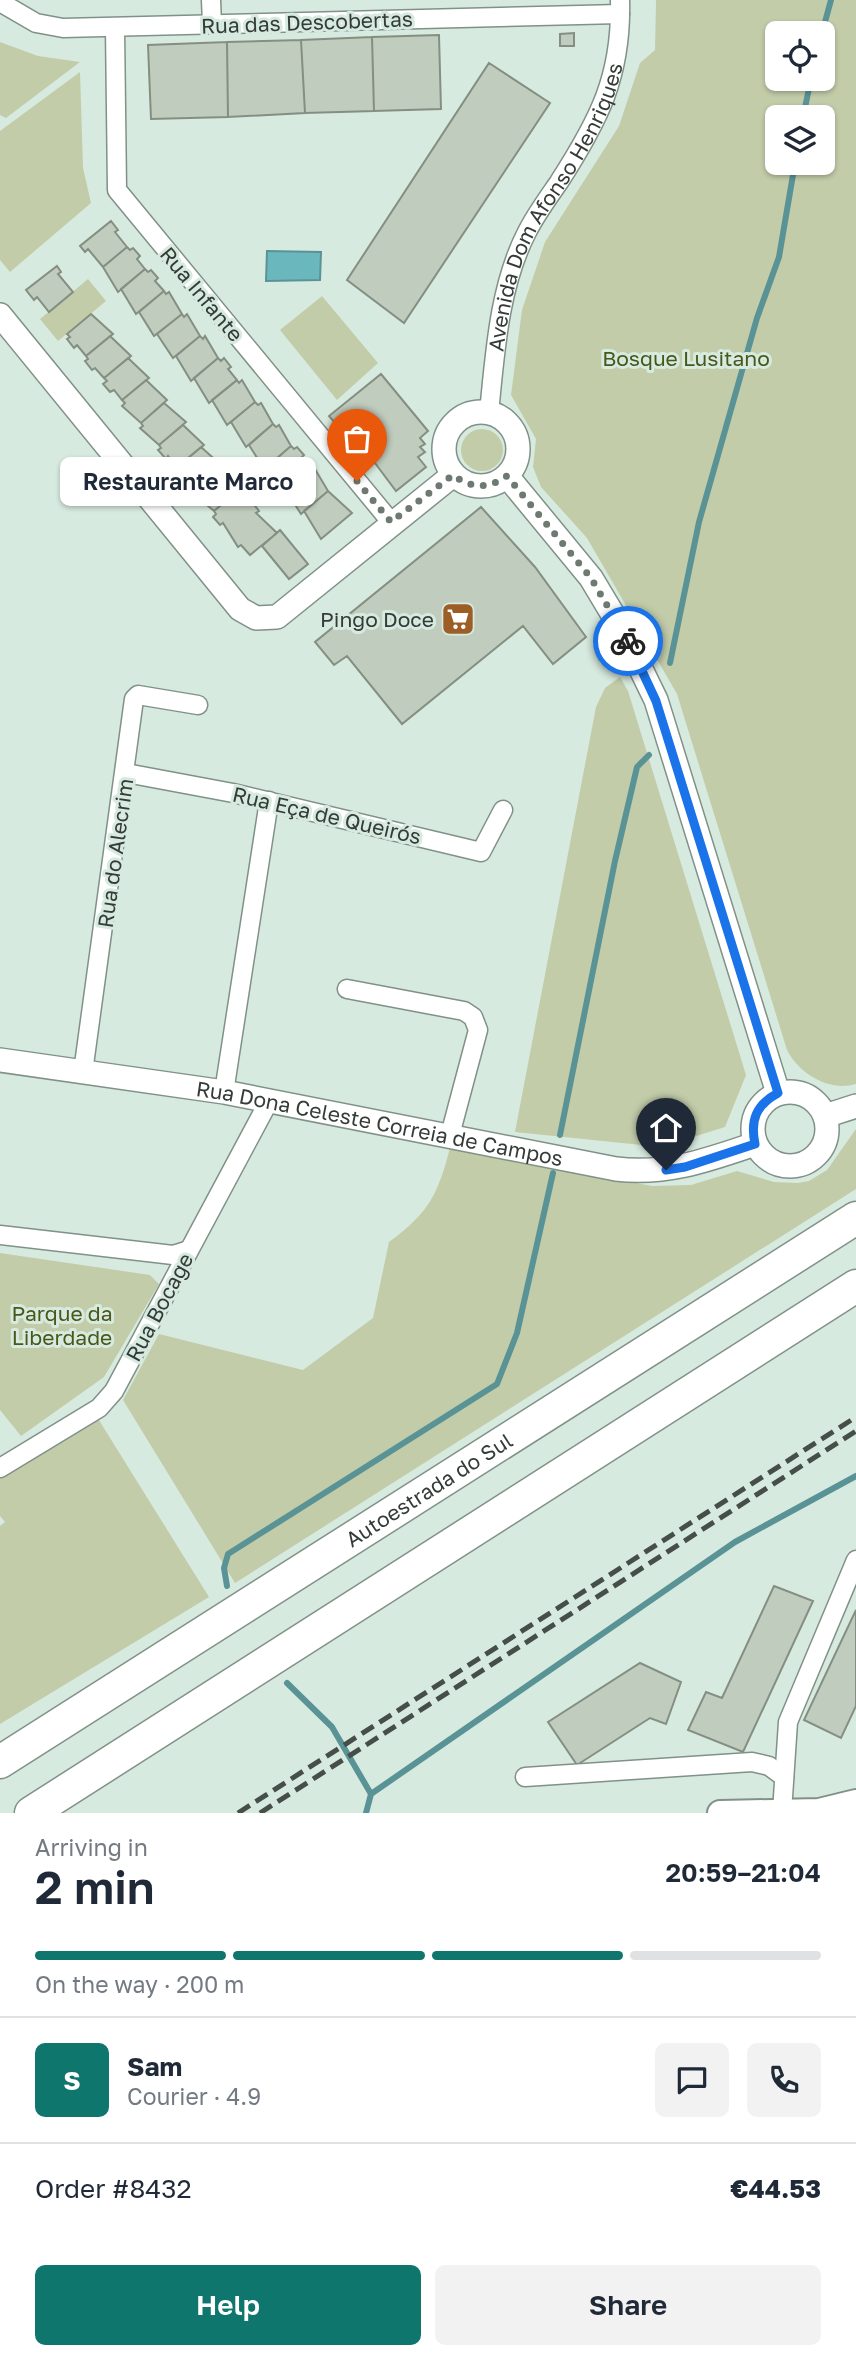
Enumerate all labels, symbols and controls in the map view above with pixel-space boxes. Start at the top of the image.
street label: Rua das Descobertas [201,5,413,39]
map controls [765,21,835,175]
button: locate [765,21,835,91]
street label: Avenida Dom Afonso Henriques [482,60,628,353]
button: layers [765,105,835,175]
street label: Rua Infante [155,241,249,347]
park label: Bosque Lusitano [602,345,770,371]
pin [327,409,387,481]
icon: bag [338,420,376,458]
callout: Restaurante Marco [60,456,315,505]
text: Restaurante Marco [83,467,293,495]
supermarket icon: Pingo Doce [439,600,477,638]
place label: Pingo Doce [320,606,434,632]
courier [593,606,663,676]
icon: bike [609,622,647,660]
street label: Rua do Alecrim [92,777,138,929]
street label: Rua Eça de Queirós [230,781,424,849]
street label: Rua Dona Celeste Correia de Campos [195,1075,565,1171]
pin [636,1098,696,1170]
icon: home [647,1109,685,1147]
street label: Rua Bocage [120,1248,198,1366]
park label: Parque da Liberdade [11,1300,113,1350]
street label: Autoestrada do Sul [340,1427,517,1552]
text: Arriving in [35,1833,148,1861]
text: 20:59–21:04 [665,1857,821,1888]
text: 2 min [35,1859,155,1914]
text: On the way · 200 m [35,1970,244,1998]
button: chat [655,2043,729,2117]
button: phone [747,2043,821,2117]
text: Sam [127,2051,182,2082]
text: S [63,2065,81,2096]
text: Courier · 4.9 [127,2082,261,2110]
text: Order #8432 [35,2173,192,2204]
text: €44.53 [730,2173,821,2204]
button: Help [35,2265,421,2345]
button: Share [435,2265,821,2345]

